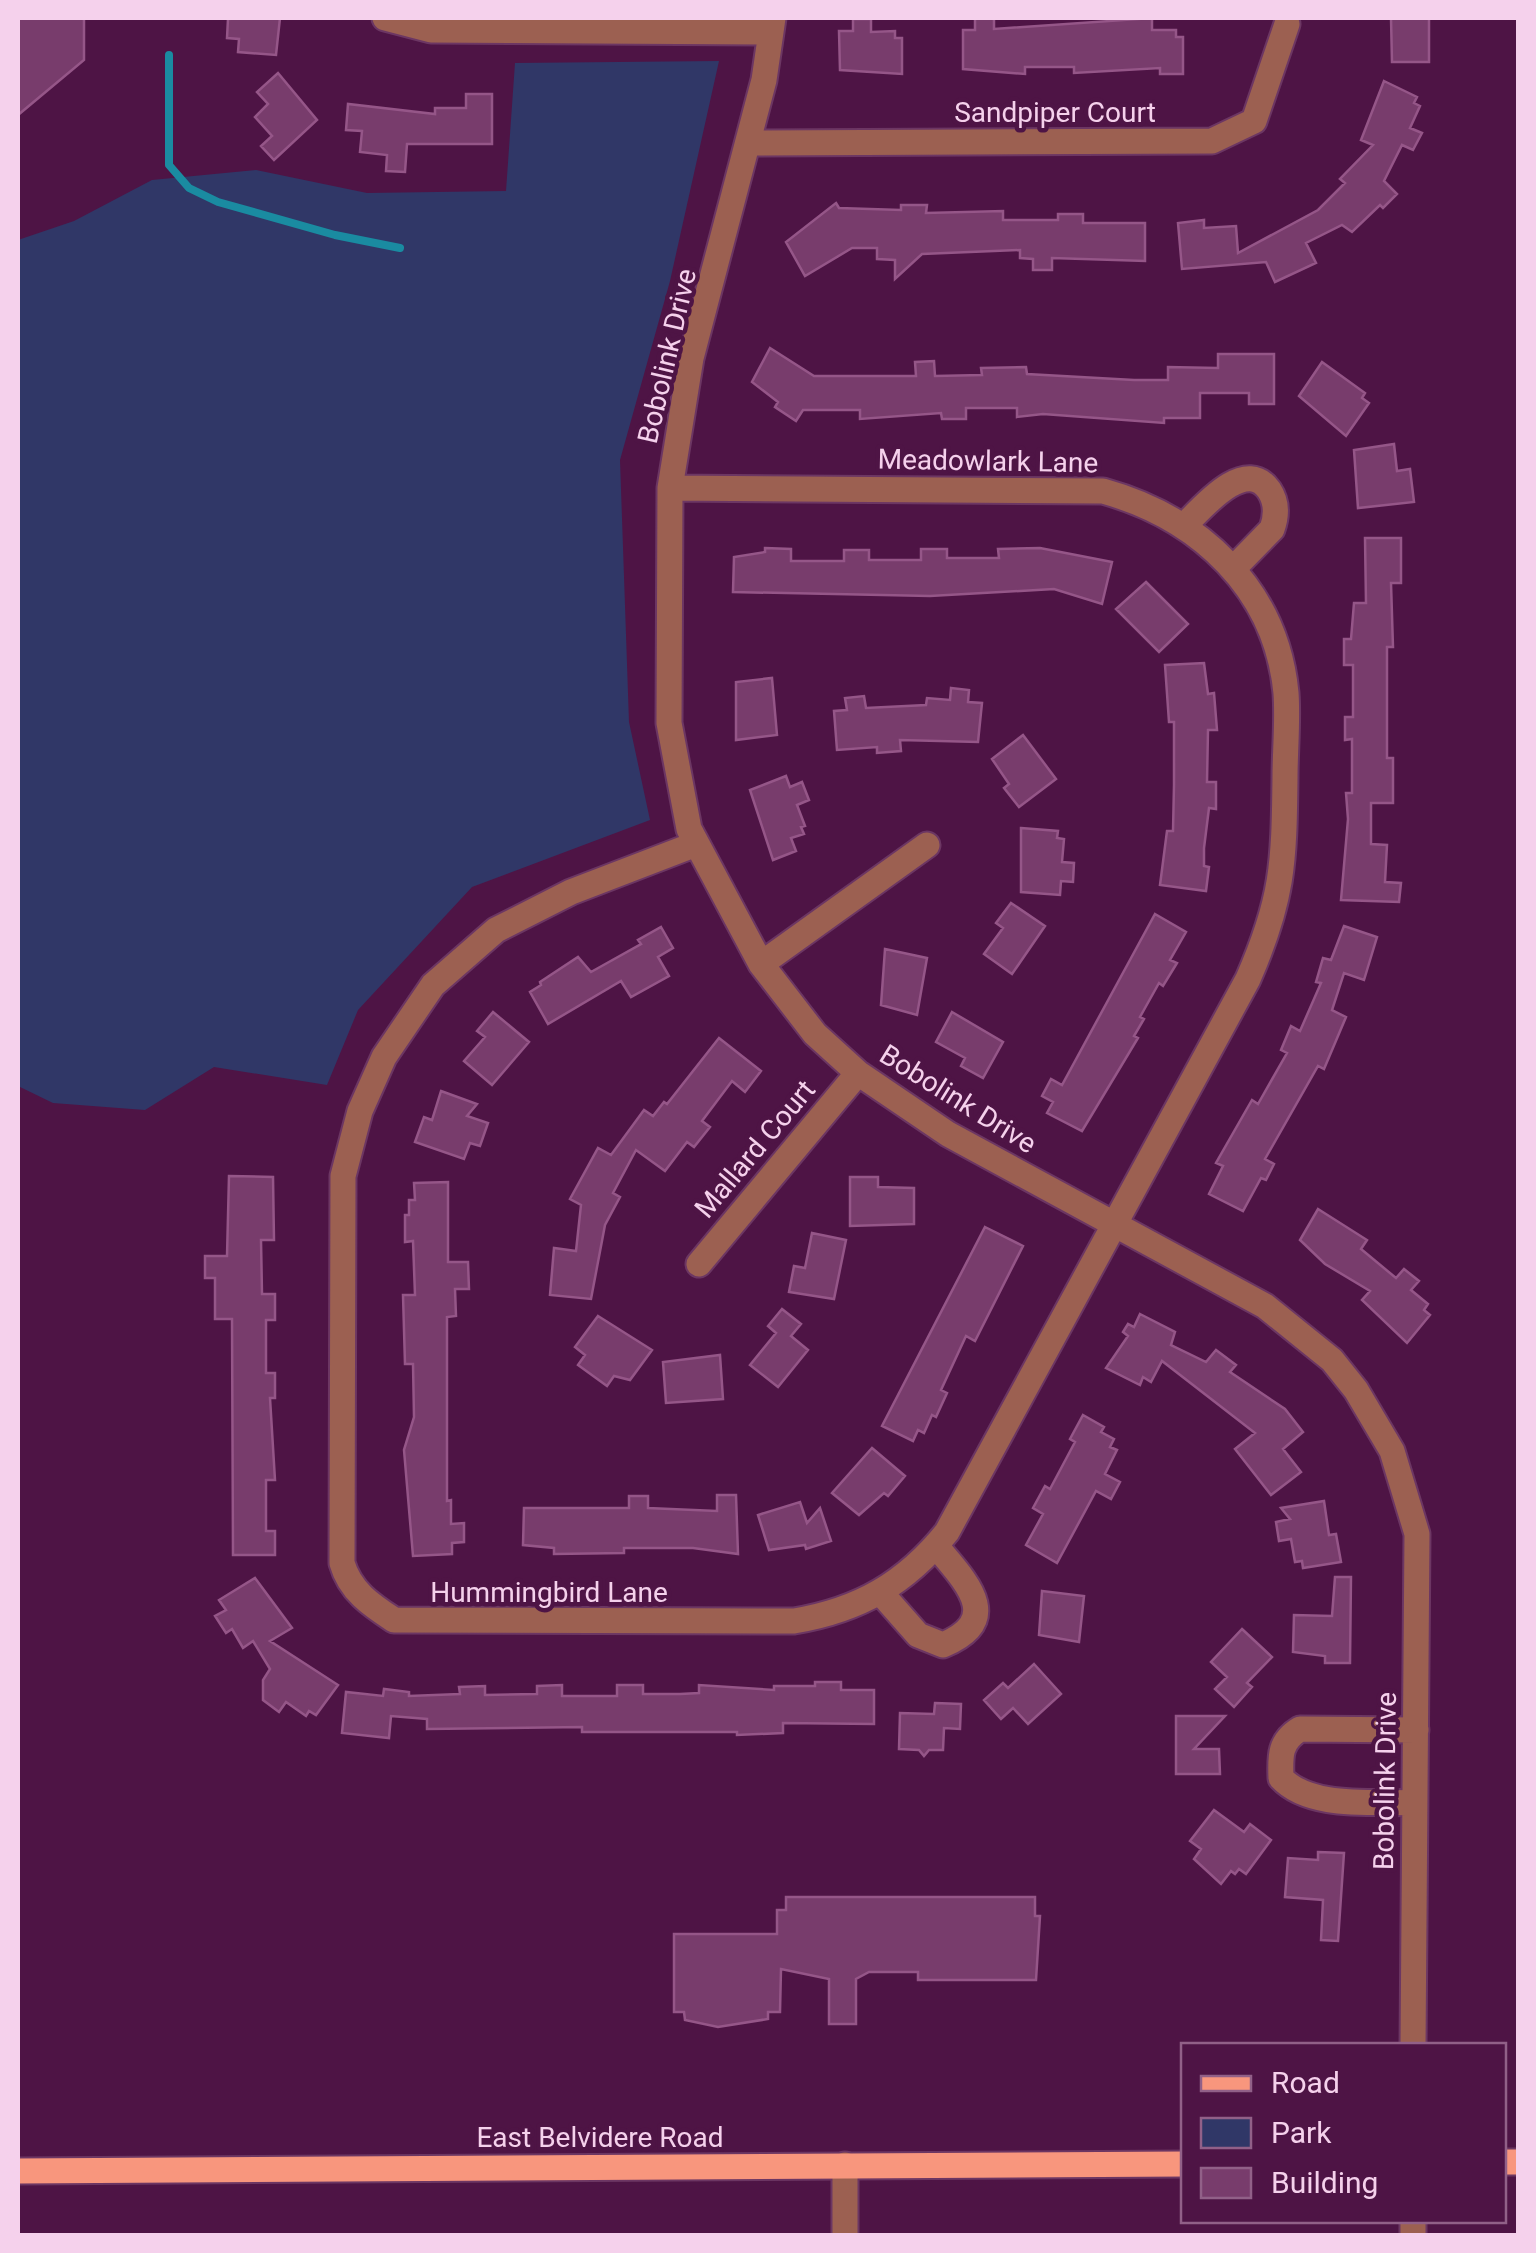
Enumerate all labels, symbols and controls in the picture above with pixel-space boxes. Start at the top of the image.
street label: Sandpiper Court [954,96,1156,129]
street label: Bobolink Drive [631,265,703,447]
street label: Meadowlark Lane [877,443,1099,479]
street label: Bobolink Drive [874,1038,1042,1160]
street label: Mallard Court [688,1073,822,1225]
street label: Hummingbird Lane [430,1576,668,1609]
street label: Bobolink Drive [1367,1692,1403,1870]
legend [1181,2043,1506,2223]
text: Road [1271,2065,1340,2100]
text: Park [1271,2115,1332,2150]
street label: East Belvidere Road [476,2121,724,2154]
text: Building [1271,2165,1378,2200]

